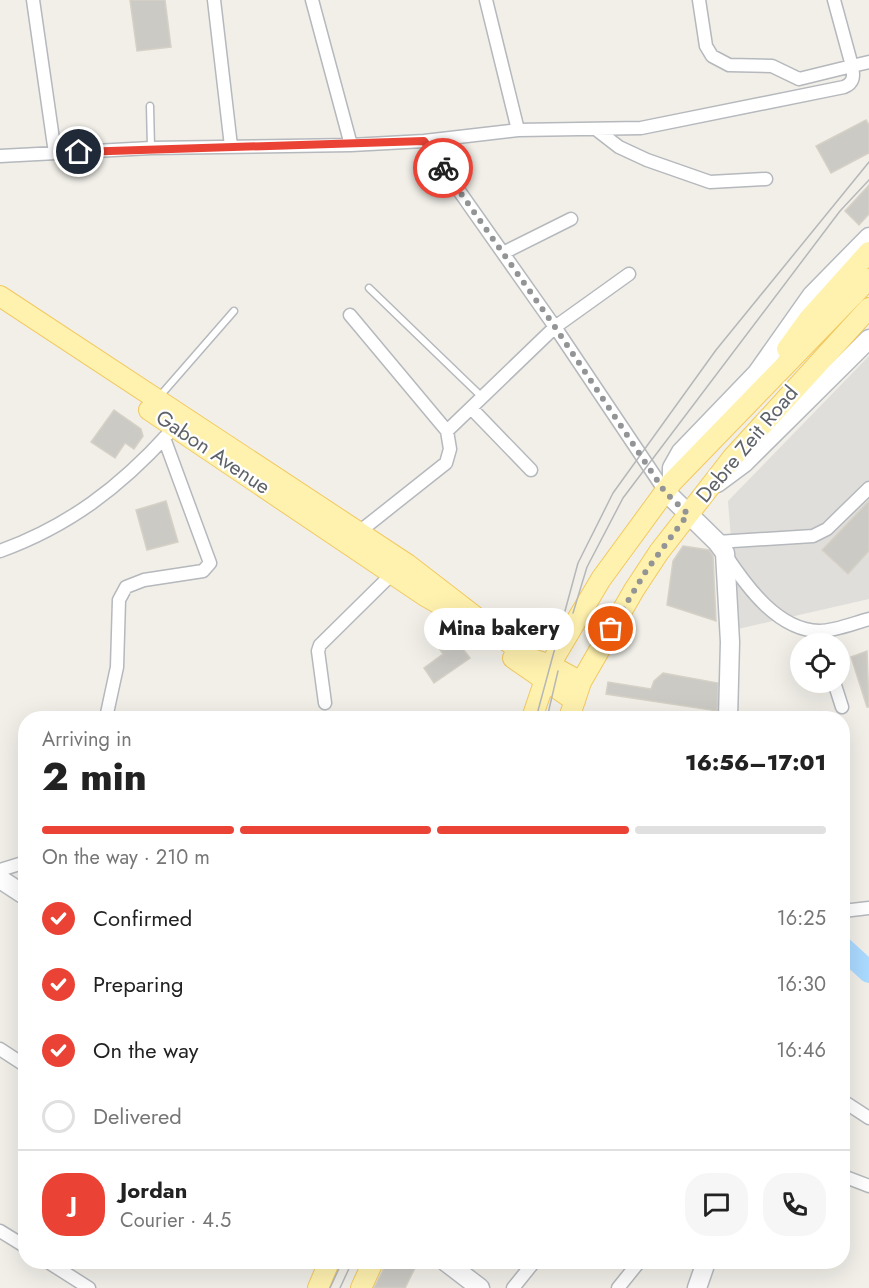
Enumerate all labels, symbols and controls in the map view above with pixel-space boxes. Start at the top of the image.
pin [53,126,104,177]
icon: home [62,135,95,168]
courier [413,138,473,198]
icon: bike [427,152,460,185]
street label: Debre Zeit Road [689,379,805,509]
street label: Gabon Avenue [150,403,276,502]
pin [585,603,636,654]
callout: Mina bakery [425,608,575,650]
icon: bag [594,612,627,645]
text: Mina bakery [439,614,559,643]
map controls [790,633,850,693]
button: locate [790,633,850,693]
text: Arriving in [42,725,132,754]
text: 16:56–17:01 [685,746,826,778]
text: 2 min [42,748,147,805]
text: On the way · 210 m [42,843,210,872]
icon: check [42,902,75,935]
text: Confirmed [93,902,192,934]
text: 16:25 [777,904,826,933]
icon: check [42,968,75,1001]
text: Preparing [93,968,184,1000]
text: 16:30 [777,970,826,999]
icon: check [42,1034,75,1067]
text: On the way [93,1034,198,1066]
text: 16:46 [776,1036,826,1065]
text: Delivered [93,1100,182,1132]
button: chat [685,1173,748,1236]
button: phone [763,1173,826,1236]
text: Jordan [120,1174,187,1206]
text: J [70,1188,77,1220]
text: Courier · 4.5 [120,1206,231,1235]

